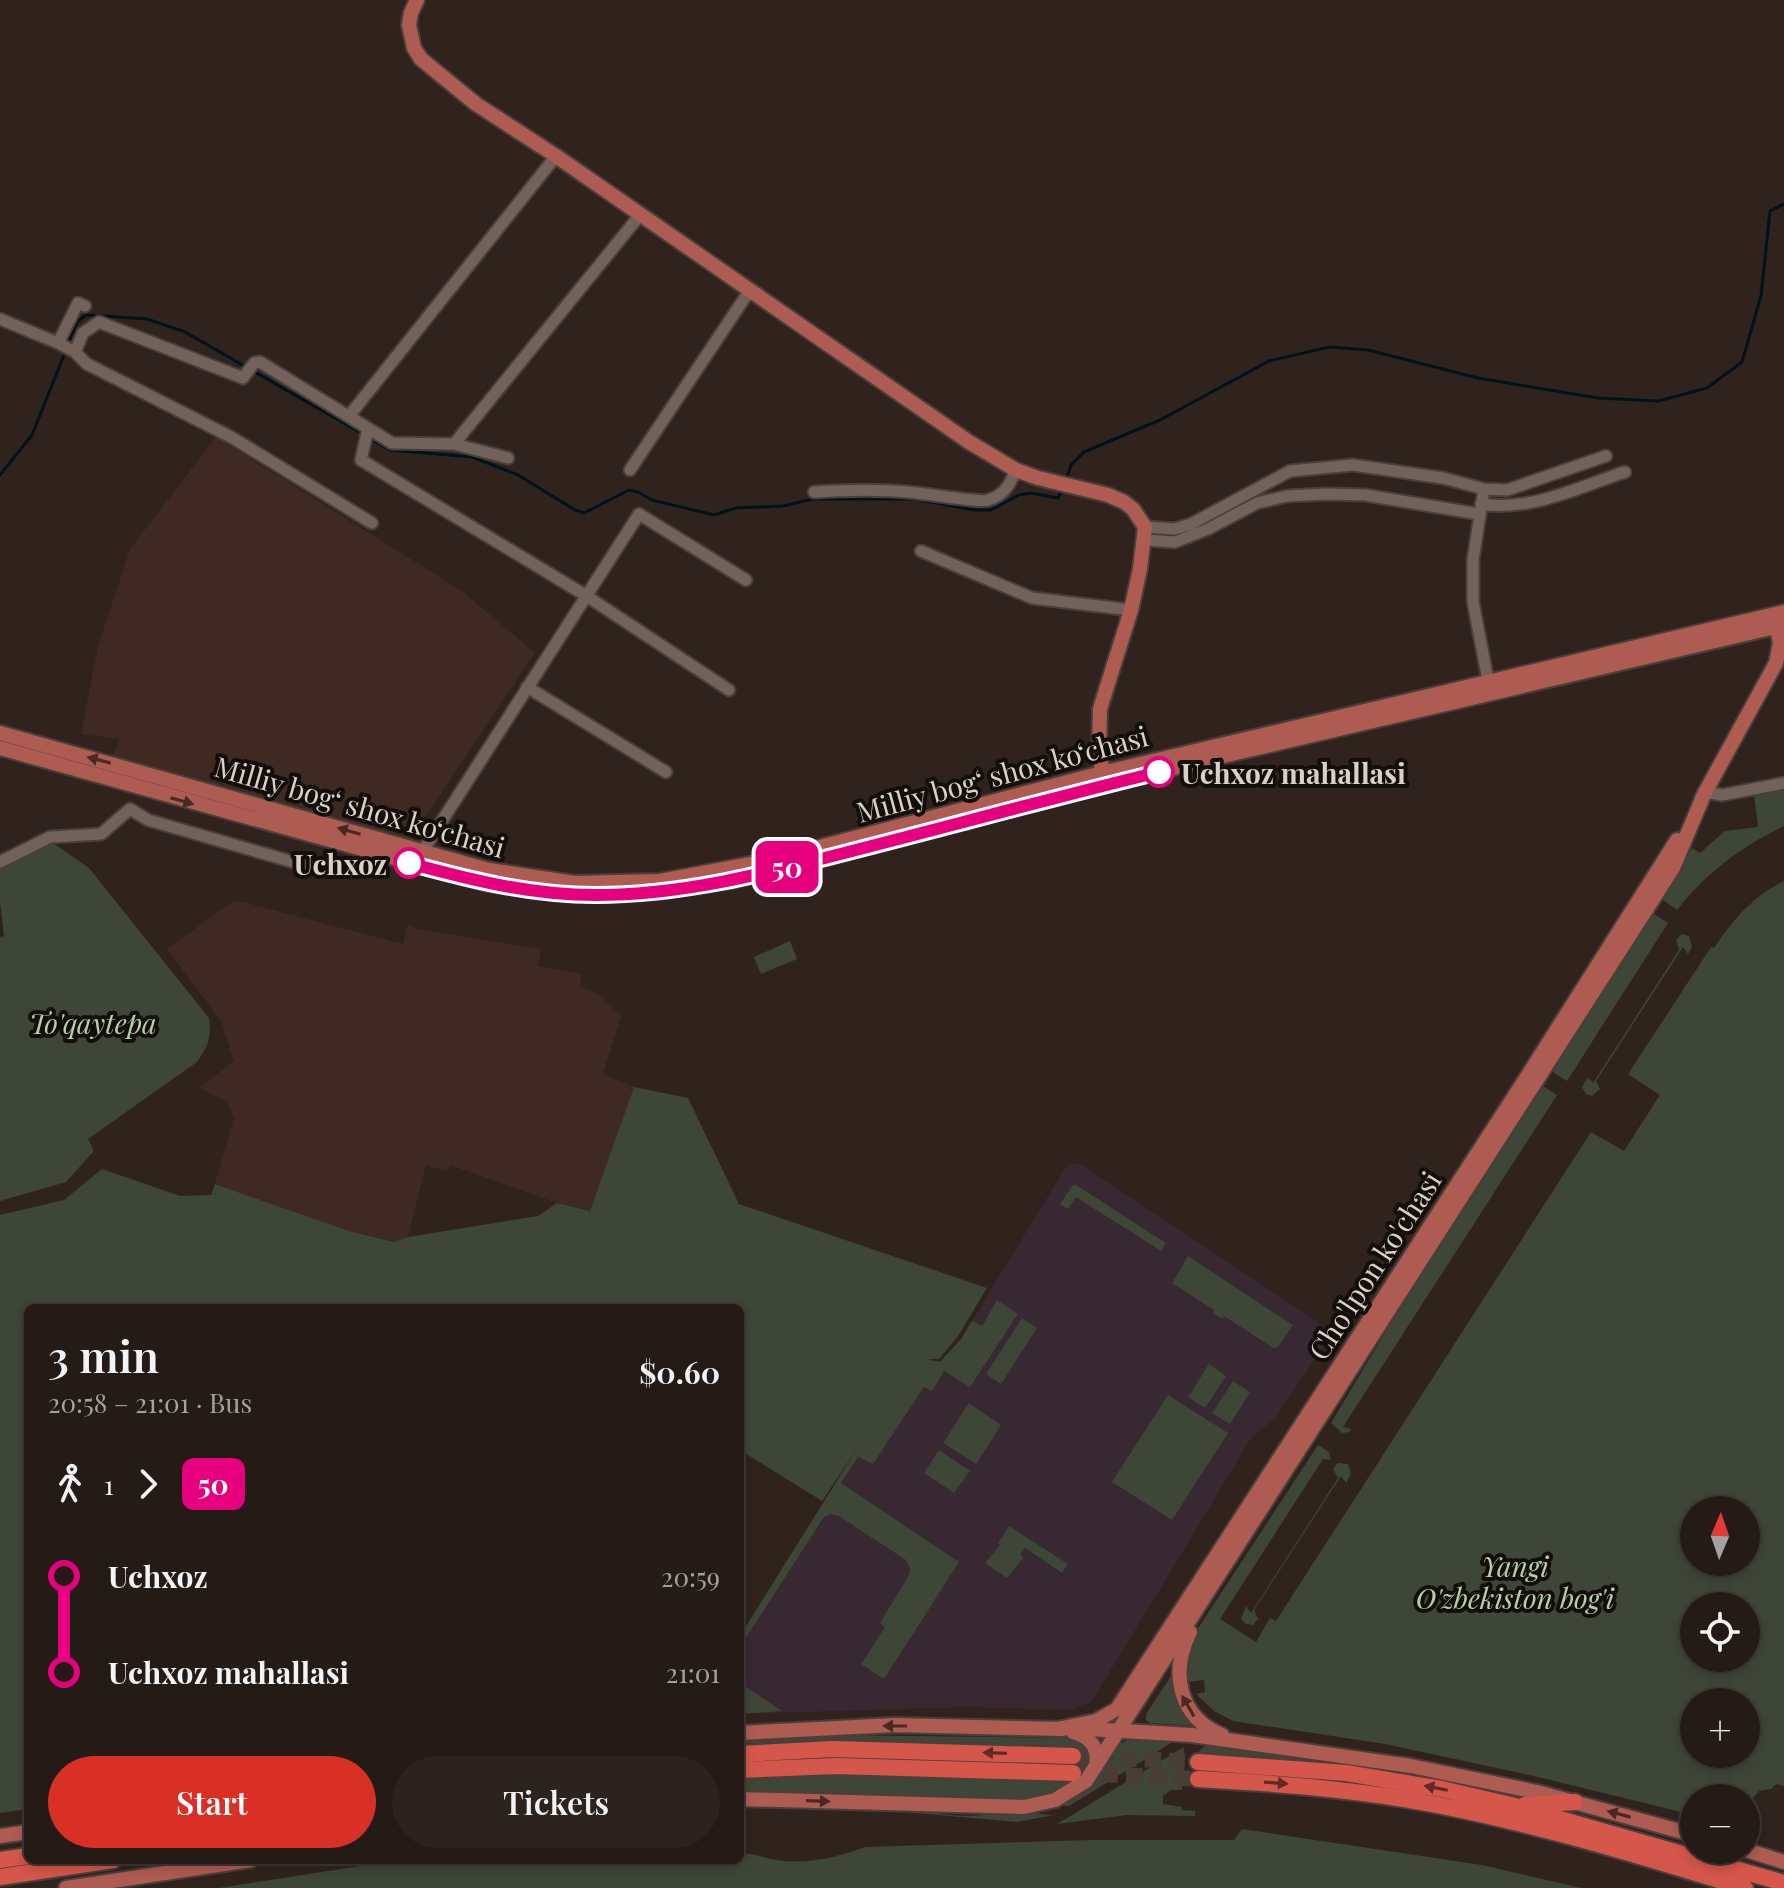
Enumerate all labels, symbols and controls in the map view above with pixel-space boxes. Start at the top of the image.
street label: Milliy bog‘ shox ko‘chasi [852,716,1152,830]
street label: Milliy bog‘ shox ko‘chasi [211,747,509,865]
one-way arrow [86,753,110,766]
place label: Uchxoz mahallasi [1181,754,1406,791]
marker: Uchxoz mahallasi [1144,757,1174,787]
one-way arrow [170,795,195,807]
one-way arrow [336,824,360,837]
line badge: 50 [751,841,823,893]
place label: Uchxoz [294,845,387,882]
marker: Uchxoz [394,848,424,878]
text: 50 [772,848,802,885]
park label: To'qaytepa [29,1004,157,1041]
street label: Cho'lpon ko'chasi [1299,1164,1449,1366]
text: 3 min [48,1325,159,1384]
text: $0.60 [639,1352,720,1392]
text: 20:58 – 21:01 · Bus [48,1385,252,1420]
icon: walk [48,1462,92,1506]
icon: forward [126,1462,170,1506]
text: 50 [198,1465,229,1502]
text: 1 [104,1467,114,1502]
north arrow [1680,1496,1760,1576]
map controls [1680,1496,1760,1864]
park label: Yangi O'zbekiston bog'i [1416,1547,1615,1616]
text: Uchxoz [108,1556,208,1596]
text: 20:59 [661,1559,720,1594]
button: locate [1680,1592,1760,1672]
text: Uchxoz mahallasi [108,1652,349,1692]
text: 21:01 [666,1655,720,1690]
button: + [1680,1688,1760,1768]
one-way arrow [1181,1695,1195,1717]
one-way arrow [882,1720,907,1732]
one-way arrow [982,1747,1007,1760]
button: Start [48,1756,376,1848]
button: Tickets [392,1756,720,1848]
one-way arrow [1264,1777,1289,1790]
one-way arrow [1423,1781,1448,1793]
button: − [1680,1784,1760,1864]
one-way arrow [806,1795,831,1808]
one-way arrow [1606,1807,1631,1819]

